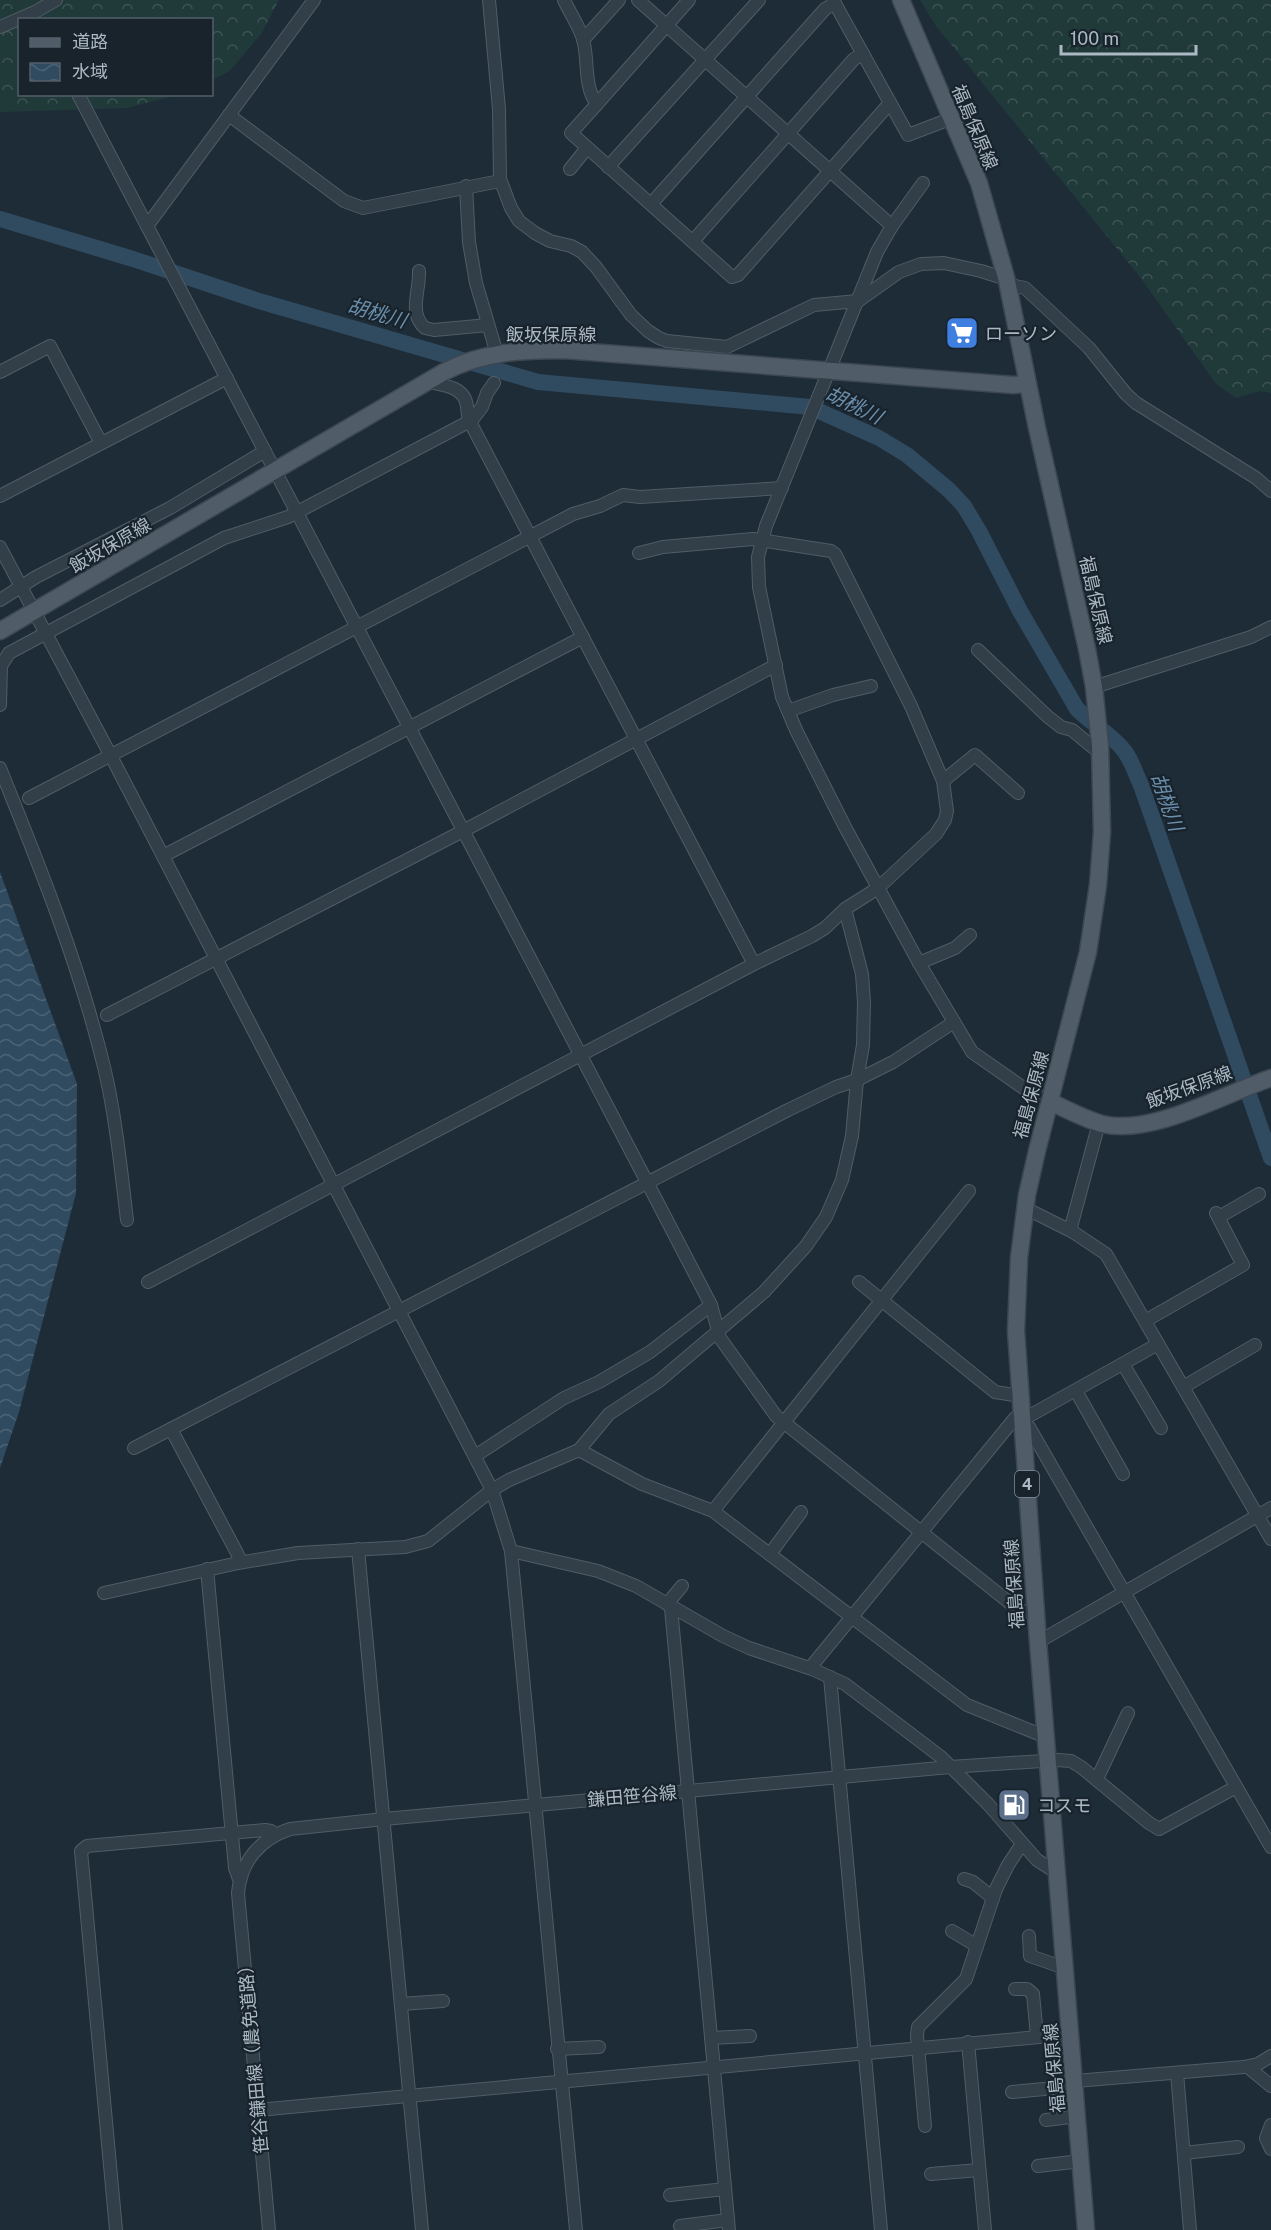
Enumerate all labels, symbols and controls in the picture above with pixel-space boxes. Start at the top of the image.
legend [18,18,213,96]
scale bar [1061,18,1196,56]
text: 100 m [1070,28,1119,49]
text: 道路 [72,31,108,52]
text: 水域 [72,61,108,82]
street label: 福島保原線 [948,81,1002,173]
water label: 胡桃川 [345,293,411,333]
supermarket icon: ローソン [944,315,980,351]
place label: ローソン [985,323,1057,344]
street label: 飯坂保原線 [506,324,596,345]
water label: 胡桃川 [822,381,888,430]
street label: 飯坂保原線 [66,513,154,577]
street label: 福島保原線 [1076,554,1116,646]
water label: 胡桃川 [1145,770,1189,836]
street label: 福島保原線 [1009,1049,1053,1141]
street label: 飯坂保原線 [1143,1062,1235,1112]
road number: 4 [1015,1471,1039,1497]
street label: 福島保原線 [1000,1538,1028,1630]
street label: 鎌田笹谷線 [586,1782,678,1810]
fuel station icon: コスモ [996,1787,1032,1823]
place label: コスモ [1037,1795,1091,1816]
street label: 笹谷鎌田線（農免道路） [234,1955,272,2155]
street label: 福島保原線 [1040,2022,1068,2114]

